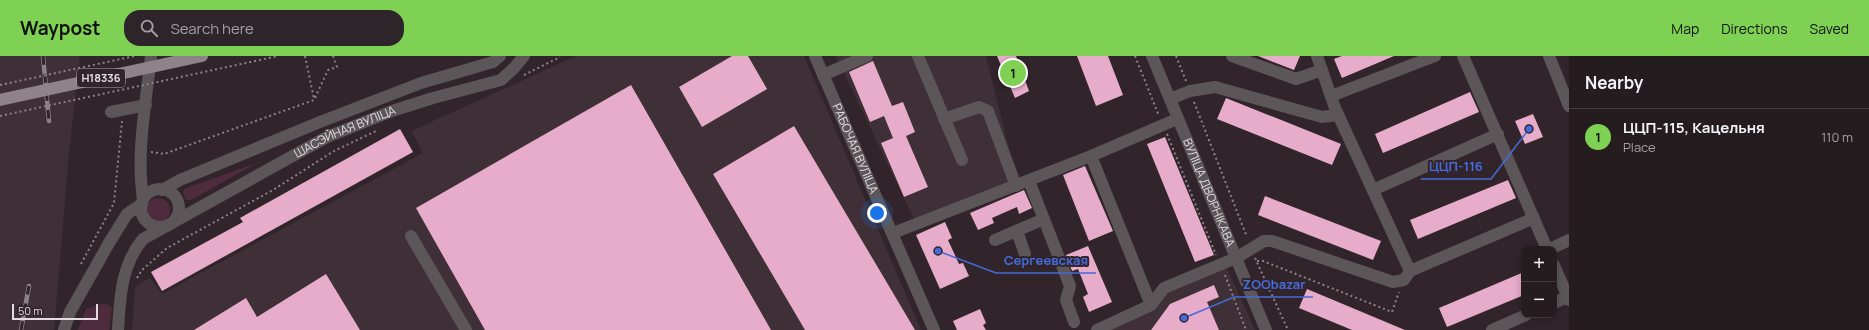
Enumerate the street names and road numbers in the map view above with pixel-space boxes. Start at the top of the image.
road number: Н18336 [77,69,125,87]
street label: ШАСЭЙНАЯ ВУЛІЦА [291,101,399,162]
street label: РАБОЧАЯ ВУЛІЦА [829,101,883,197]
street label: ВУЛІЦА ДВОРНІКАВА [1179,135,1240,250]

